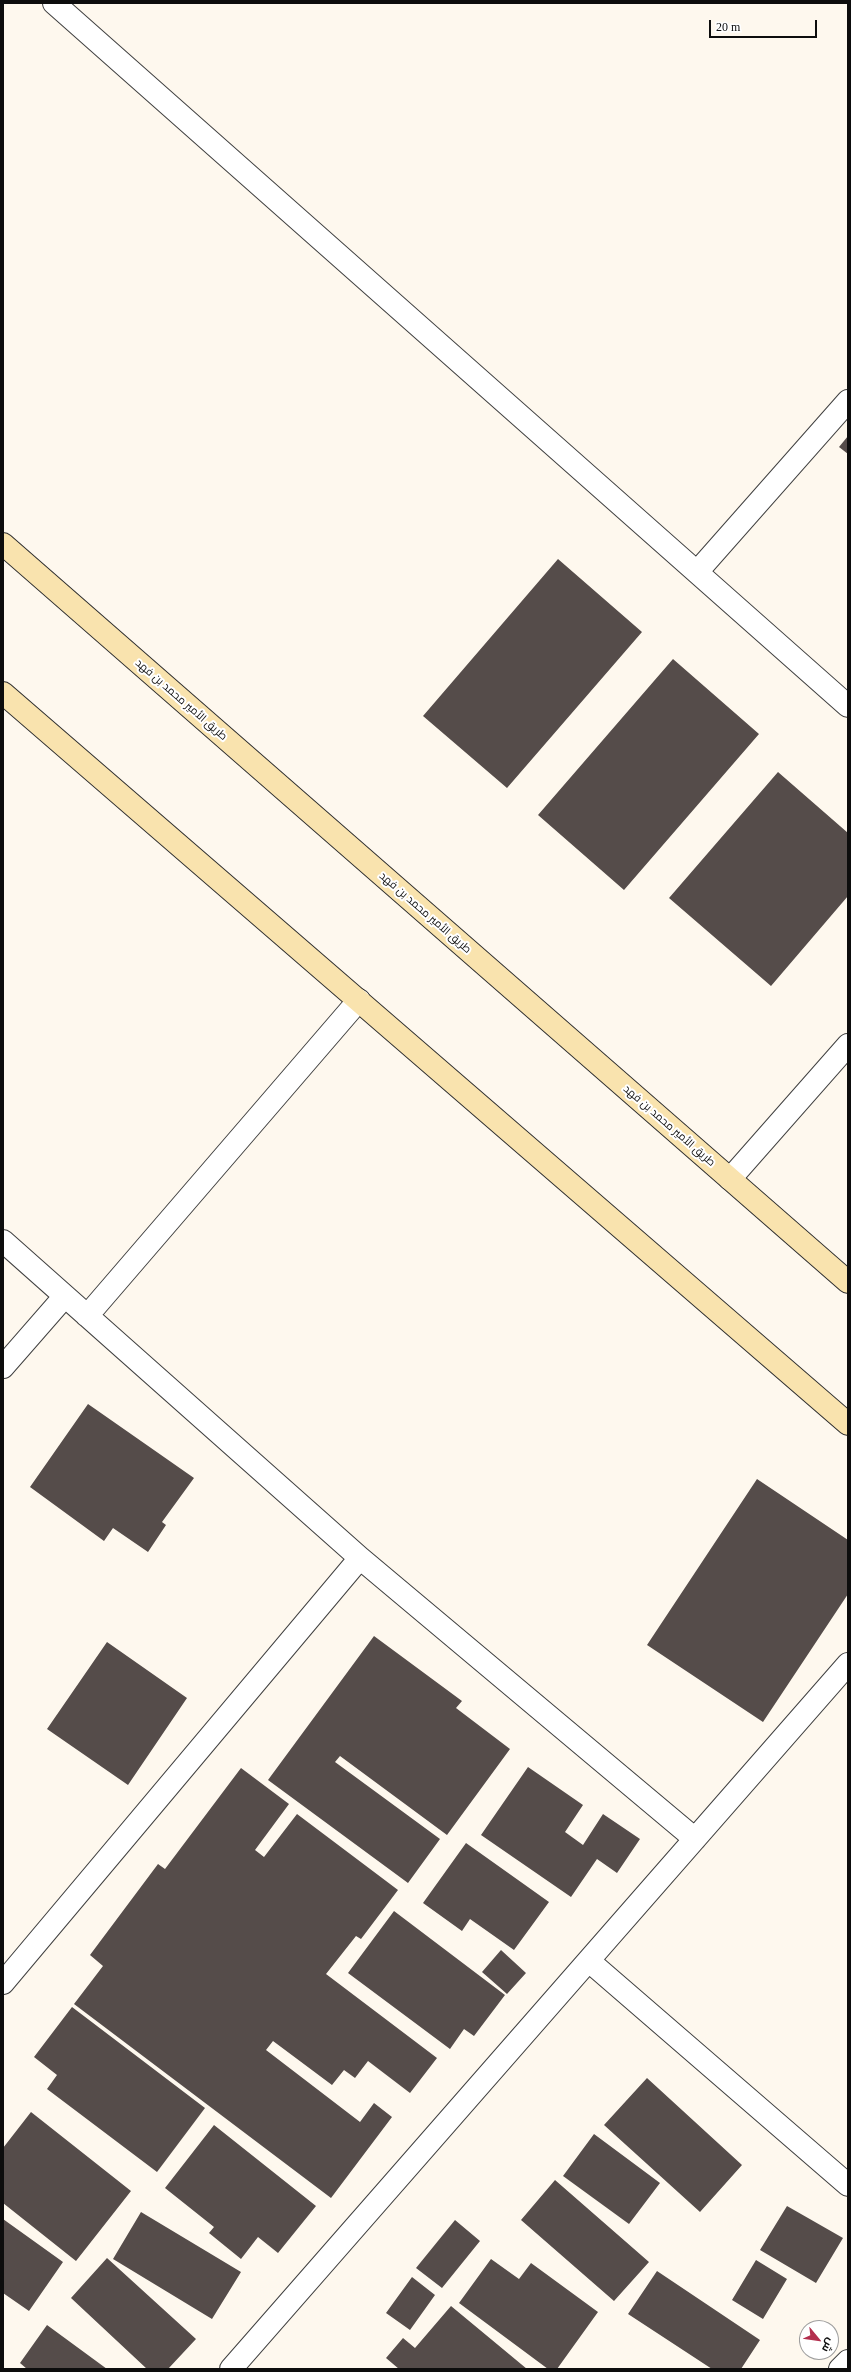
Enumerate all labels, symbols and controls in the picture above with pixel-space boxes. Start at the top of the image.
scale bar [711,12,819,38]
text: 20 m [716,20,740,34]
street label: طريق الأمير محمد بن فهد [132,657,230,743]
street label: طريق الأمير محمد بن فهد [376,870,474,956]
street label: طريق الأمير محمد بن فهد [620,1083,718,1169]
north arrow [799,2320,839,2360]
text: ش [820,2336,837,2354]

